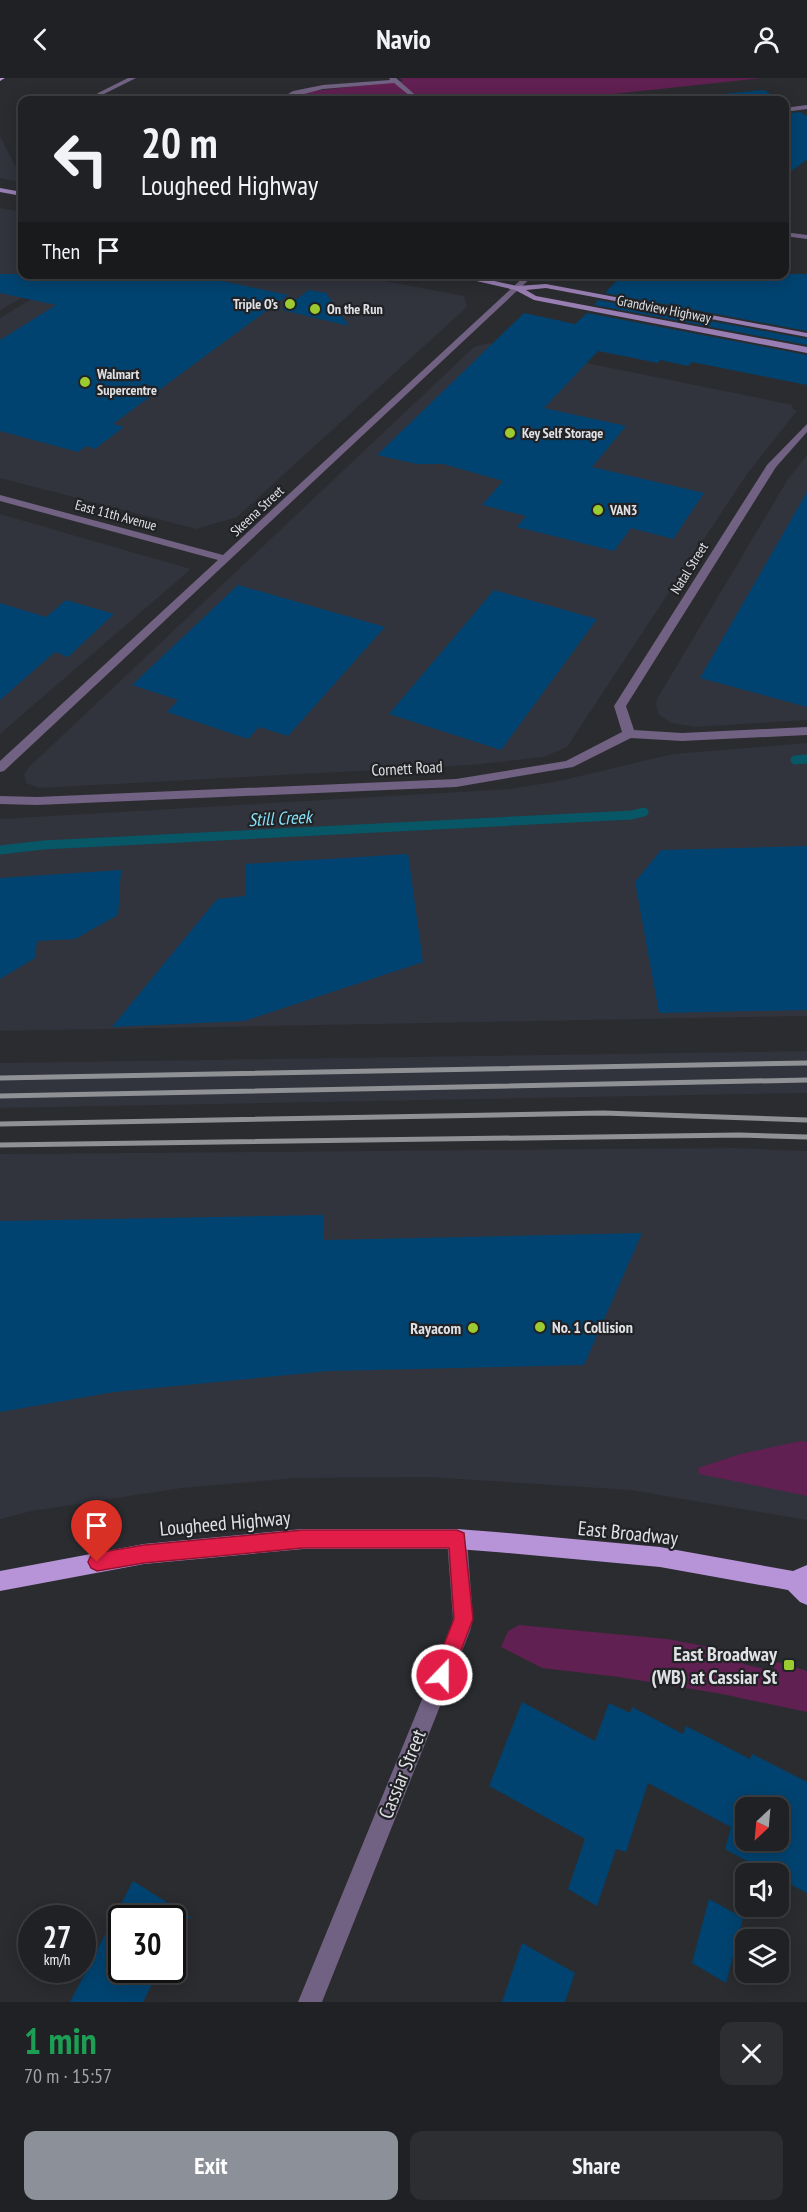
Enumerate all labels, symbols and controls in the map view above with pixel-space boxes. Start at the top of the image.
text: Navio [376,22,431,56]
icon: back [24,23,57,56]
icon: person [750,23,783,56]
text: 20 m [141,115,218,170]
icon: left [42,120,120,198]
text: Lougheed Highway [141,168,318,202]
icon: arrive [92,234,125,267]
text: Then [42,237,80,265]
street label: Grandview Highway [615,291,713,327]
place label: Triple O’s [233,295,278,313]
marker: Triple O’s [283,297,297,311]
place label: On the Run [327,300,383,318]
marker: On the Run [308,302,322,316]
place label: Walmart Supercentre [96,365,157,399]
marker: Walmart Supercentre [78,375,92,389]
place label: Key Self Storage [522,424,603,442]
marker: Key Self Storage [503,426,517,440]
street label: Skeena Street [227,482,288,540]
street label: East 11th Avenue [73,495,159,535]
place label: VAN3 [609,501,637,519]
marker: VAN3 [591,503,605,517]
street label: Natal Street [666,539,712,597]
street label: Cornett Road [371,756,443,780]
water label: Still Creek [248,805,314,831]
place label: No. 1 Collision [552,1317,633,1337]
place label: Rayacom [410,1318,461,1338]
marker: No. 1 Collision [533,1320,547,1334]
marker: Rayacom [466,1321,480,1335]
pin [71,1500,122,1562]
street label: Lougheed Highway [158,1504,292,1542]
icon: arrive [80,1509,113,1542]
street label: East Broadway [577,1515,680,1551]
place label: East Broadway (WB) at Cassiar St [651,1641,778,1690]
position arrow [410,1643,474,1707]
marker: East Broadway (WB) at Cassiar St [782,1658,796,1672]
street label: Cassiar Street [372,1725,432,1822]
north arrow [735,1797,789,1851]
map controls [735,1797,789,1983]
button: sound [735,1863,789,1917]
speed limit sign: 30 [108,1905,186,1983]
text: 27 [43,1917,71,1956]
button: layers [735,1929,789,1983]
text: km/h [44,1950,70,1969]
text: 1 min [24,2017,97,2064]
button: close [720,2022,783,2085]
text: 70 m · 15:57 [24,2063,112,2089]
button: Exit [24,2131,398,2200]
button: Share [410,2131,783,2200]

